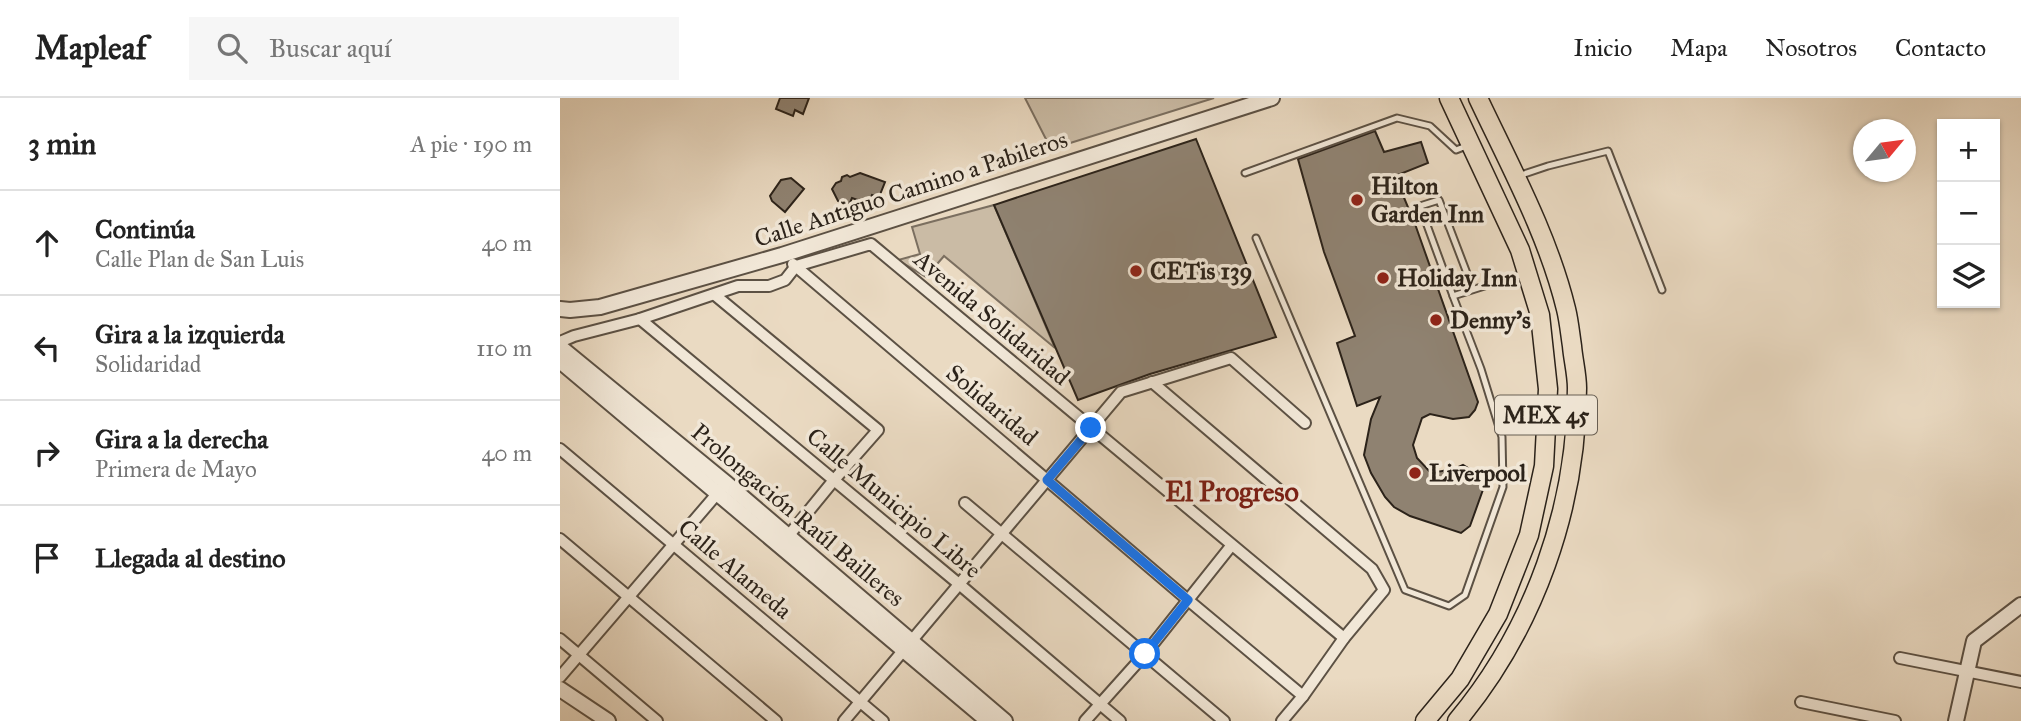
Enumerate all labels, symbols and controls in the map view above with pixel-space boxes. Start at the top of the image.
search box [189,17,679,80]
text: Mapleaf [35,28,147,68]
icon: search [213,29,251,67]
text: Buscar aquí [269,32,391,64]
text: Inicio [1574,33,1632,63]
text: Mapa [1670,33,1727,63]
text: Nosotros [1765,33,1857,63]
text: Contacto [1895,33,1986,63]
north arrow [1853,119,1916,182]
map controls [1937,119,2000,308]
button: + [1937,119,2000,182]
street label: Calle Antiguo Camino a Pabileros [751,124,1071,254]
text: 3 min [28,126,96,162]
text: A pie · 190 m [410,130,532,158]
place label: Hilton Garden Inn [1371,171,1484,229]
button: − [1937,182,2000,245]
marker: Hilton Garden Inn [1349,192,1365,208]
text: Continúa [95,213,195,245]
icon: ahead [28,224,66,262]
text: 40 m [482,229,532,257]
street label: Avenida Solidaridad [907,243,1076,392]
text: Calle Plan de San Luis [95,245,304,273]
button: layers [1937,245,2000,308]
place label: CETis 139 [1150,256,1253,286]
marker: CETis 139 [1128,263,1144,279]
place label: Holiday Inn [1397,263,1517,293]
marker: Holiday Inn [1375,270,1391,286]
place label: Denny's [1450,305,1531,335]
marker: Denny's [1428,312,1444,328]
text: Gira a la izquierda [95,318,285,350]
icon: left [28,329,66,367]
text: 110 m [476,334,532,362]
text: Solidaridad [95,350,201,378]
street label: Solidaridad [940,358,1044,452]
road number: MEX 45 [1495,396,1597,434]
route end [1075,412,1106,443]
street label: Prolongación Raúl Bailleres [685,417,911,613]
street label: Calle Municipio Libre [801,421,987,585]
text: Gira a la derecha [95,423,268,455]
icon: right [28,434,66,472]
text: 40 m [482,439,532,467]
text: Primera de Mayo [95,455,257,483]
place label: Liverpool [1429,458,1527,488]
marker: Liverpool [1407,465,1423,481]
district label: El Progreso [1165,474,1299,509]
street label: Calle Alameda [672,513,799,626]
icon: arrive [28,539,66,577]
text: Llegada al destino [95,542,286,574]
route start [1129,638,1160,669]

